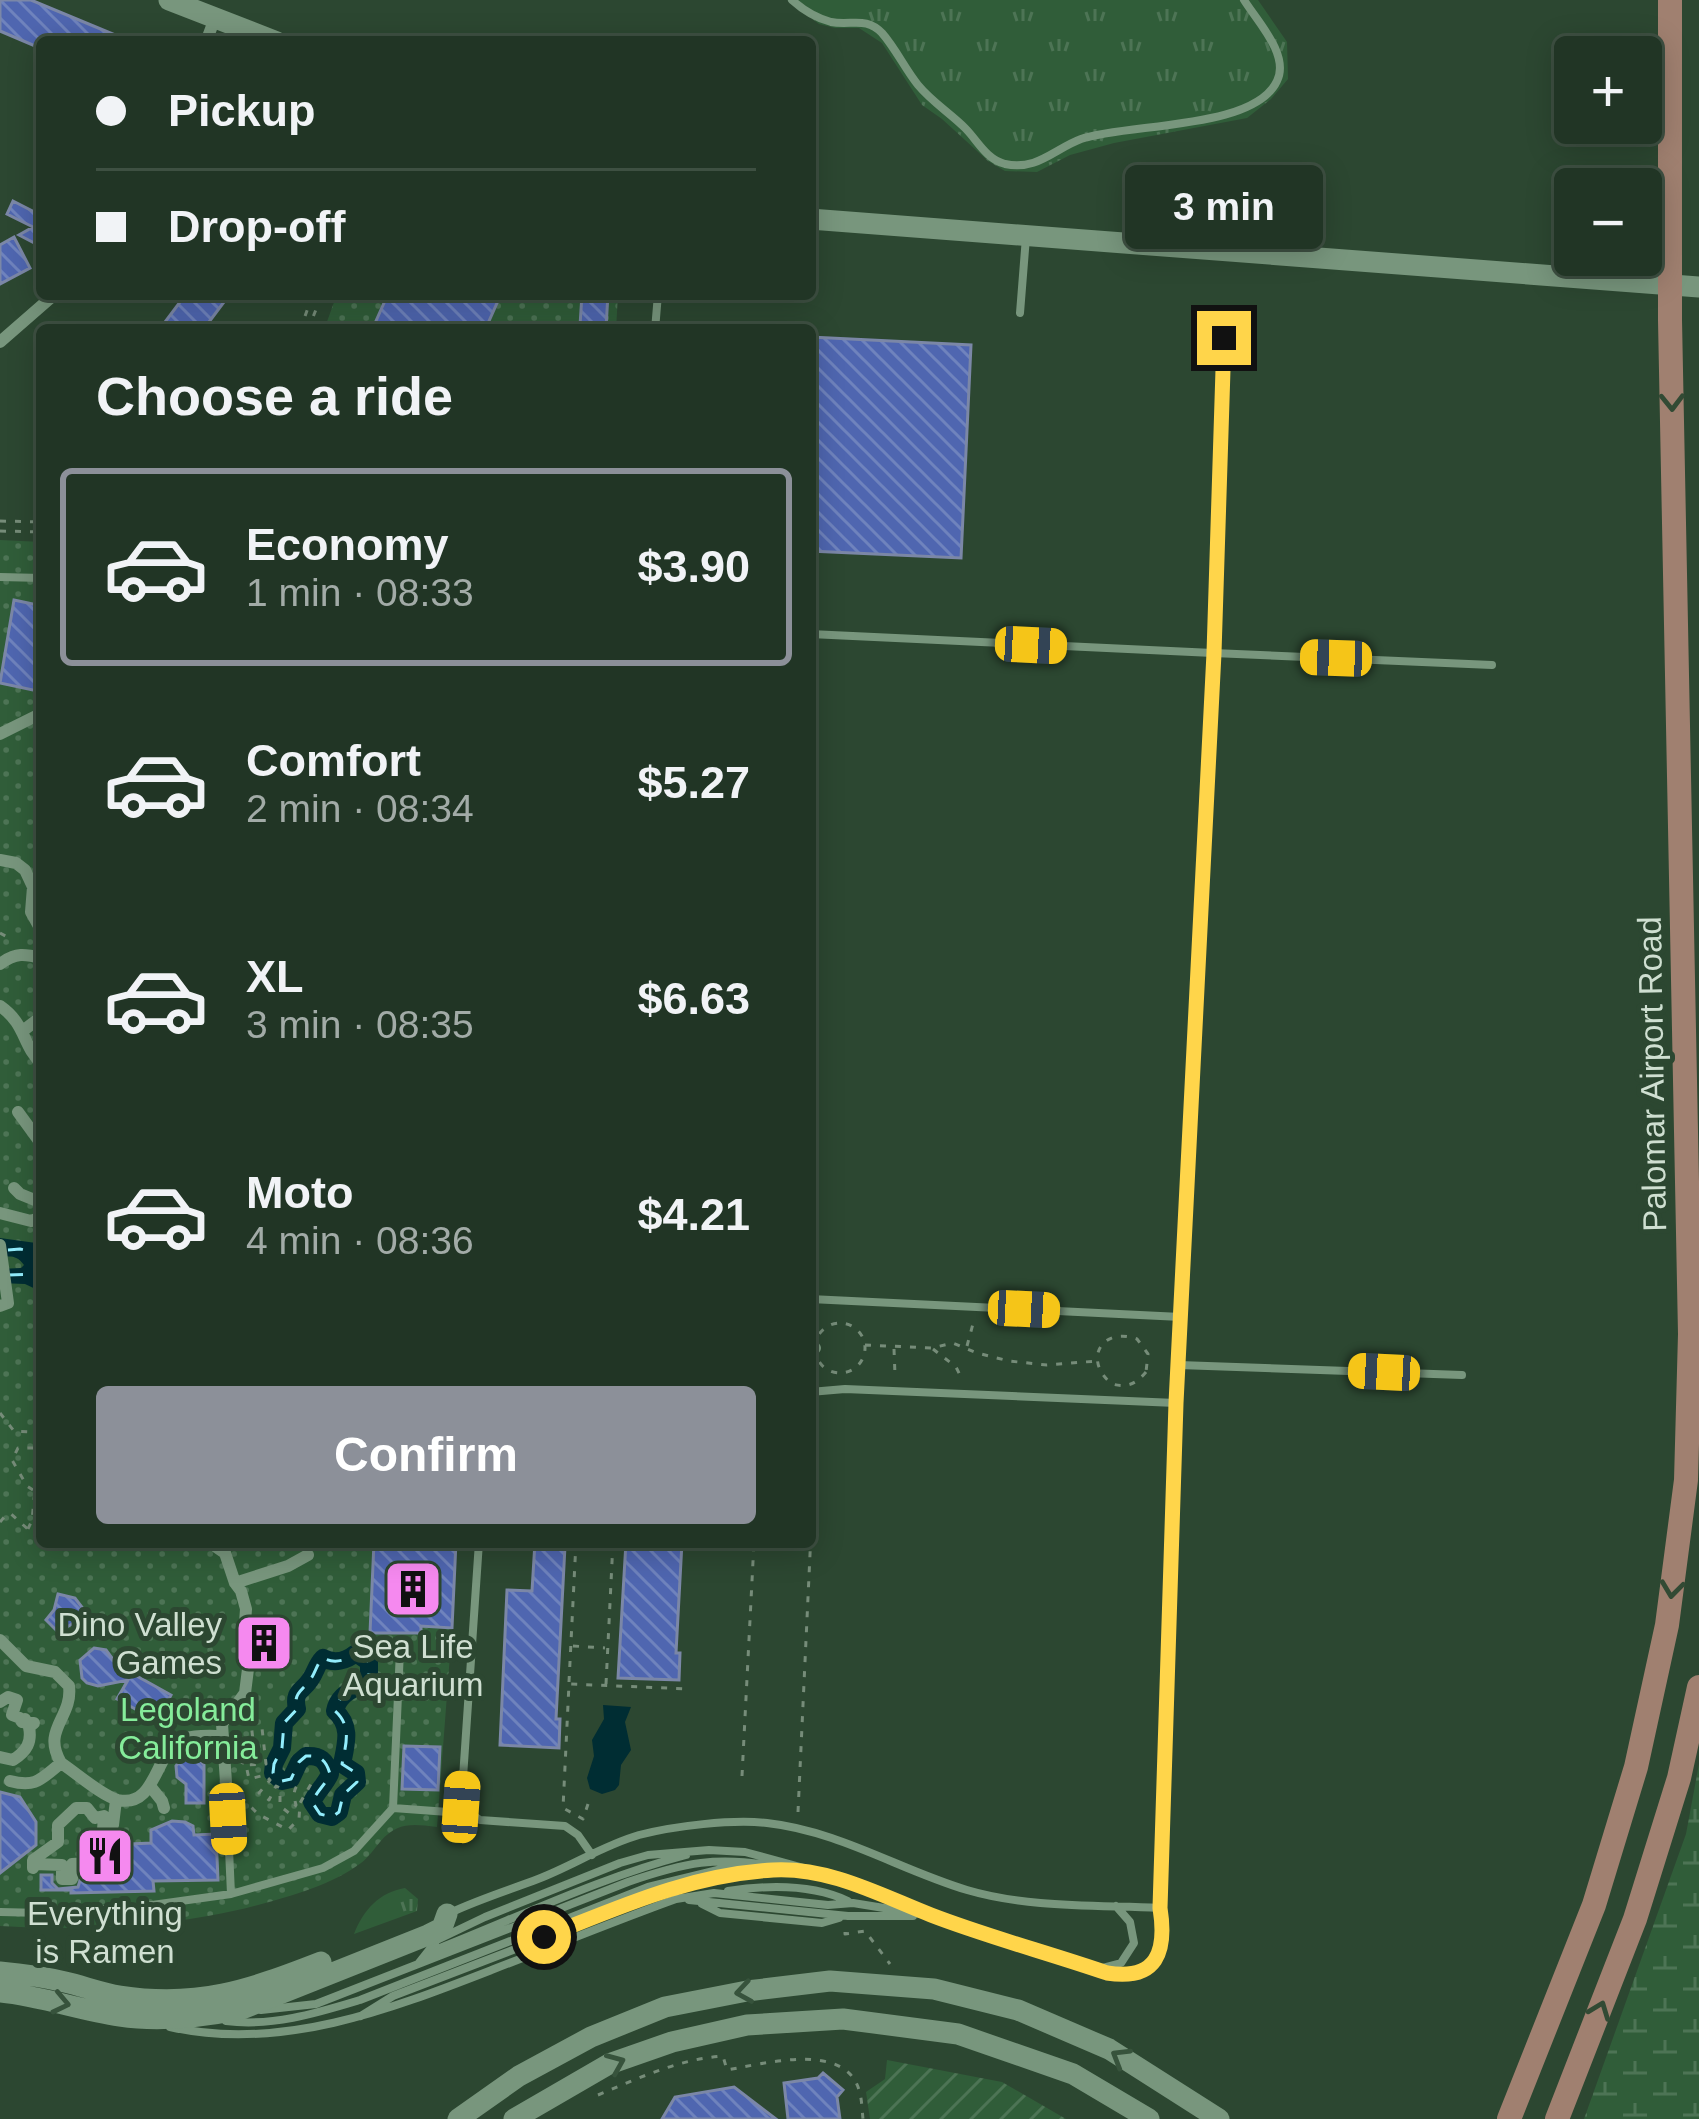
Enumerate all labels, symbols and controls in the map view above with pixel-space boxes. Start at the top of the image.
map controls [1554,36,1662,276]
button: + [1554,36,1662,144]
text: Pickup [168,85,316,136]
callout: 3 min [1125,164,1323,248]
button: − [1554,168,1662,276]
text: 3 min [1173,185,1275,228]
text: Drop-off [168,201,345,252]
route end [1197,311,1251,365]
text: Choose a ride [96,366,453,426]
one-way arrow [1659,393,1685,412]
icon: car [102,513,210,621]
text: Economy [246,519,449,570]
text: $3.90 [637,541,750,592]
text: 1 min · 08:33 [246,571,474,614]
car [994,625,1068,665]
car [1299,639,1373,677]
icon: car [102,729,210,837]
text: Comfort [246,735,421,786]
text: $5.27 [637,757,750,808]
text: 2 min · 08:34 [246,787,474,830]
street label: Palomar Airport Road [1631,916,1673,1232]
icon: car [102,945,210,1053]
text: XL [246,951,304,1002]
text: $6.63 [637,973,750,1024]
text: 3 min · 08:35 [246,1003,474,1046]
icon: car [102,1161,210,1269]
text: Moto [246,1167,353,1218]
text: $4.21 [637,1189,750,1240]
text: 4 min · 08:36 [246,1219,474,1262]
car [987,1289,1061,1329]
car [1347,1352,1421,1392]
button: Confirm [96,1386,756,1524]
building icon: Sea Life Aquarium [382,1558,444,1620]
one-way arrow [1659,1579,1685,1599]
place label: Dino Valley Games [58,1606,222,1681]
building icon: Dino Valley Games [233,1612,295,1674]
place label: Sea Life Aquarium [342,1628,484,1703]
park label: Legoland California [118,1691,258,1766]
car [441,1770,481,1844]
car [208,1782,248,1856]
restaurant icon: Everything is Ramen [74,1825,136,1887]
place label: Everything is Ramen [27,1895,183,1970]
route start [517,1910,571,1964]
one-way arrow [734,1979,754,2004]
one-way arrow [51,1989,71,2014]
one-way arrow [1585,2001,1610,2022]
one-way arrow [1111,2048,1133,2071]
one-way arrow [604,2053,625,2077]

